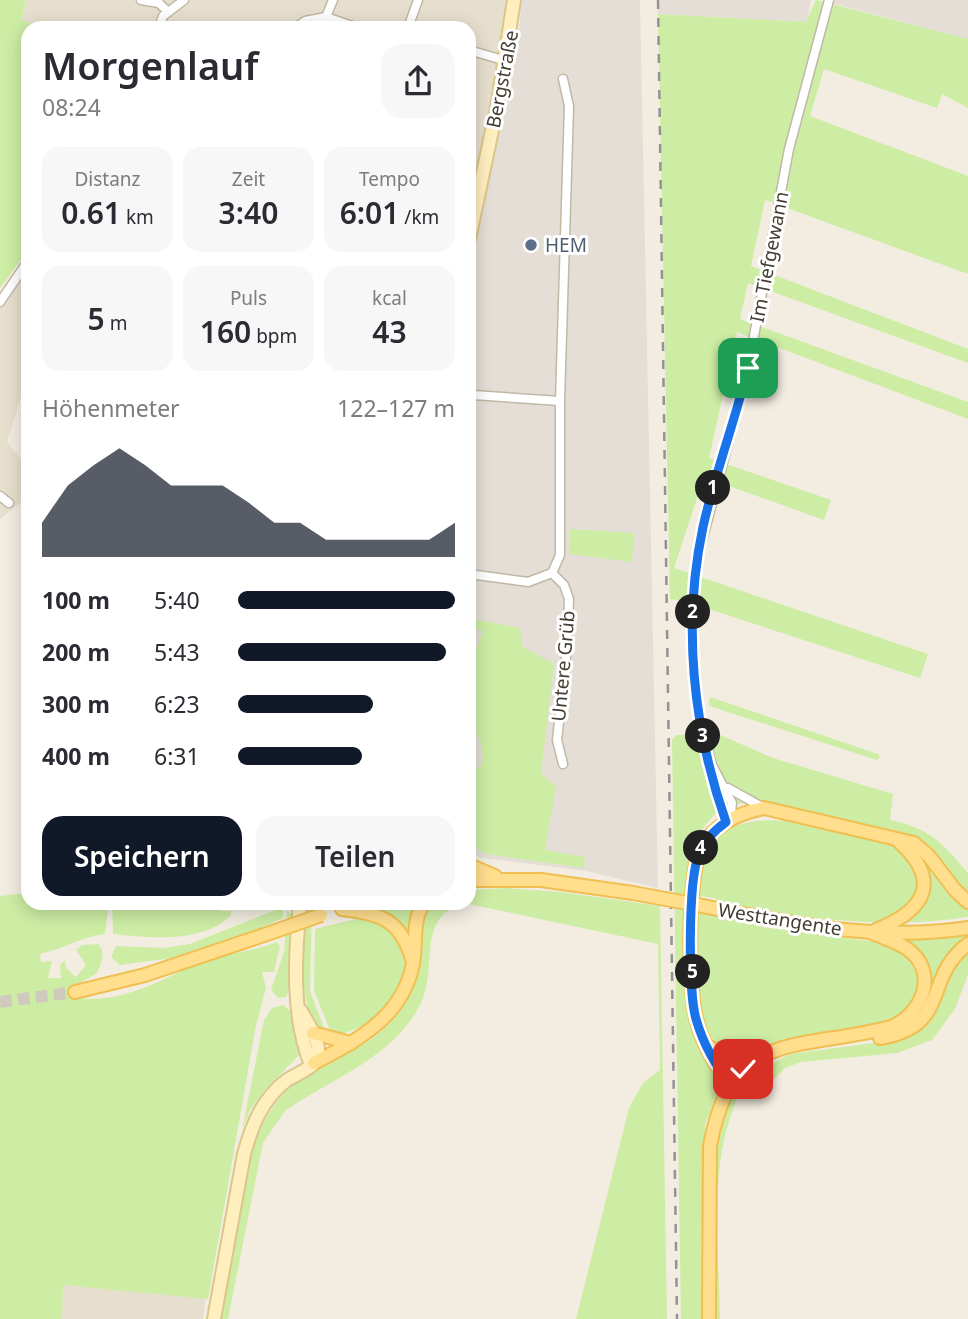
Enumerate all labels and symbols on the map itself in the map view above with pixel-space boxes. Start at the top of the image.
street label: Bergstraße [480,28,524,130]
street label: Im Tiefgewann [744,189,794,325]
place label: HEM [545,232,587,258]
marker: HEM [523,237,539,253]
pin [718,338,778,398]
pin: 1 [696,470,730,505]
pin: 2 [676,594,710,630]
street label: Untere Grüb [545,609,581,723]
pin: 3 [686,718,720,754]
pin: 4 [684,830,718,866]
street label: Westtangente [716,896,844,942]
pin: 5 [676,954,710,990]
pin [713,1039,773,1099]

